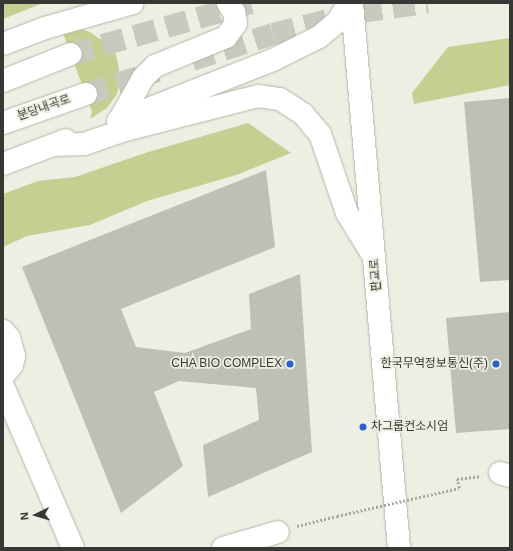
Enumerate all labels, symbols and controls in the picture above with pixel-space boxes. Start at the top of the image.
street label: 분당내곡로 [16,92,72,124]
street label: 판교로 [367,258,385,292]
place label: CHA BIO COMPLEX [171,357,282,371]
place label: 한국무역정보통신(주) [381,357,488,371]
marker: CHA BIO COMPLEX [285,359,295,369]
marker: 한국무역정보통신(주) [491,359,501,369]
place label: 차그룹컨소시엄 [371,420,448,434]
marker: 차그룹컨소시엄 [358,422,368,432]
north arrow [16,495,56,535]
text: N [18,512,30,521]

